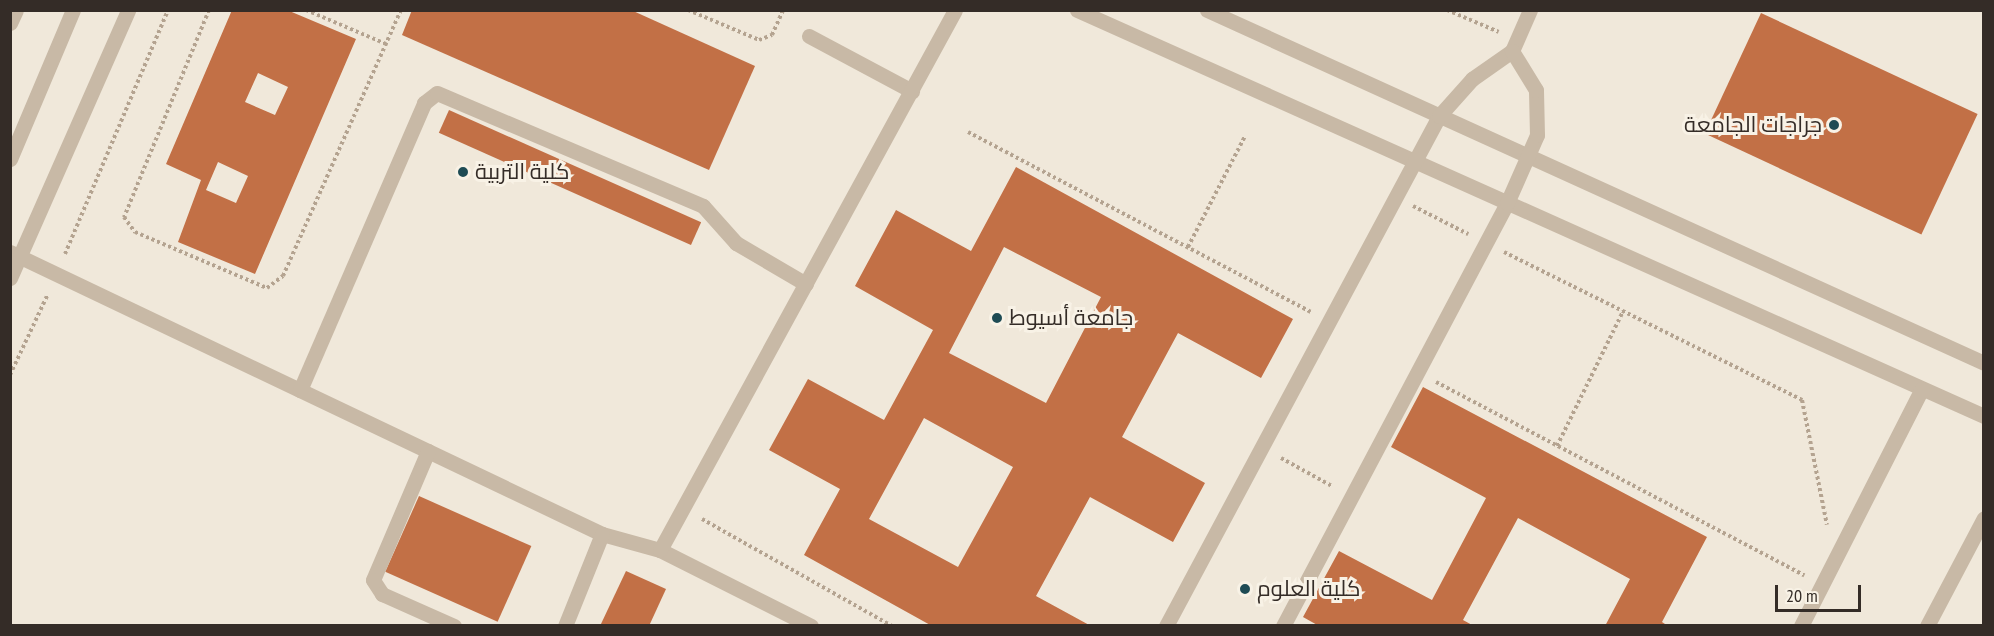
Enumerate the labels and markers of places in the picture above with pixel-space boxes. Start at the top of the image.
place label: جراجات الجامعة [1684,112,1822,138]
marker: جراجات الجامعة [1827,118,1841,132]
place label: كلية التربية [475,159,569,185]
marker: كلية التربية [456,165,470,179]
place label: جامعة أسيوط [1009,305,1133,331]
marker: جامعة أسيوط [990,311,1004,325]
place label: كلية العلوم [1257,576,1361,602]
marker: كلية العلوم [1238,582,1252,596]

